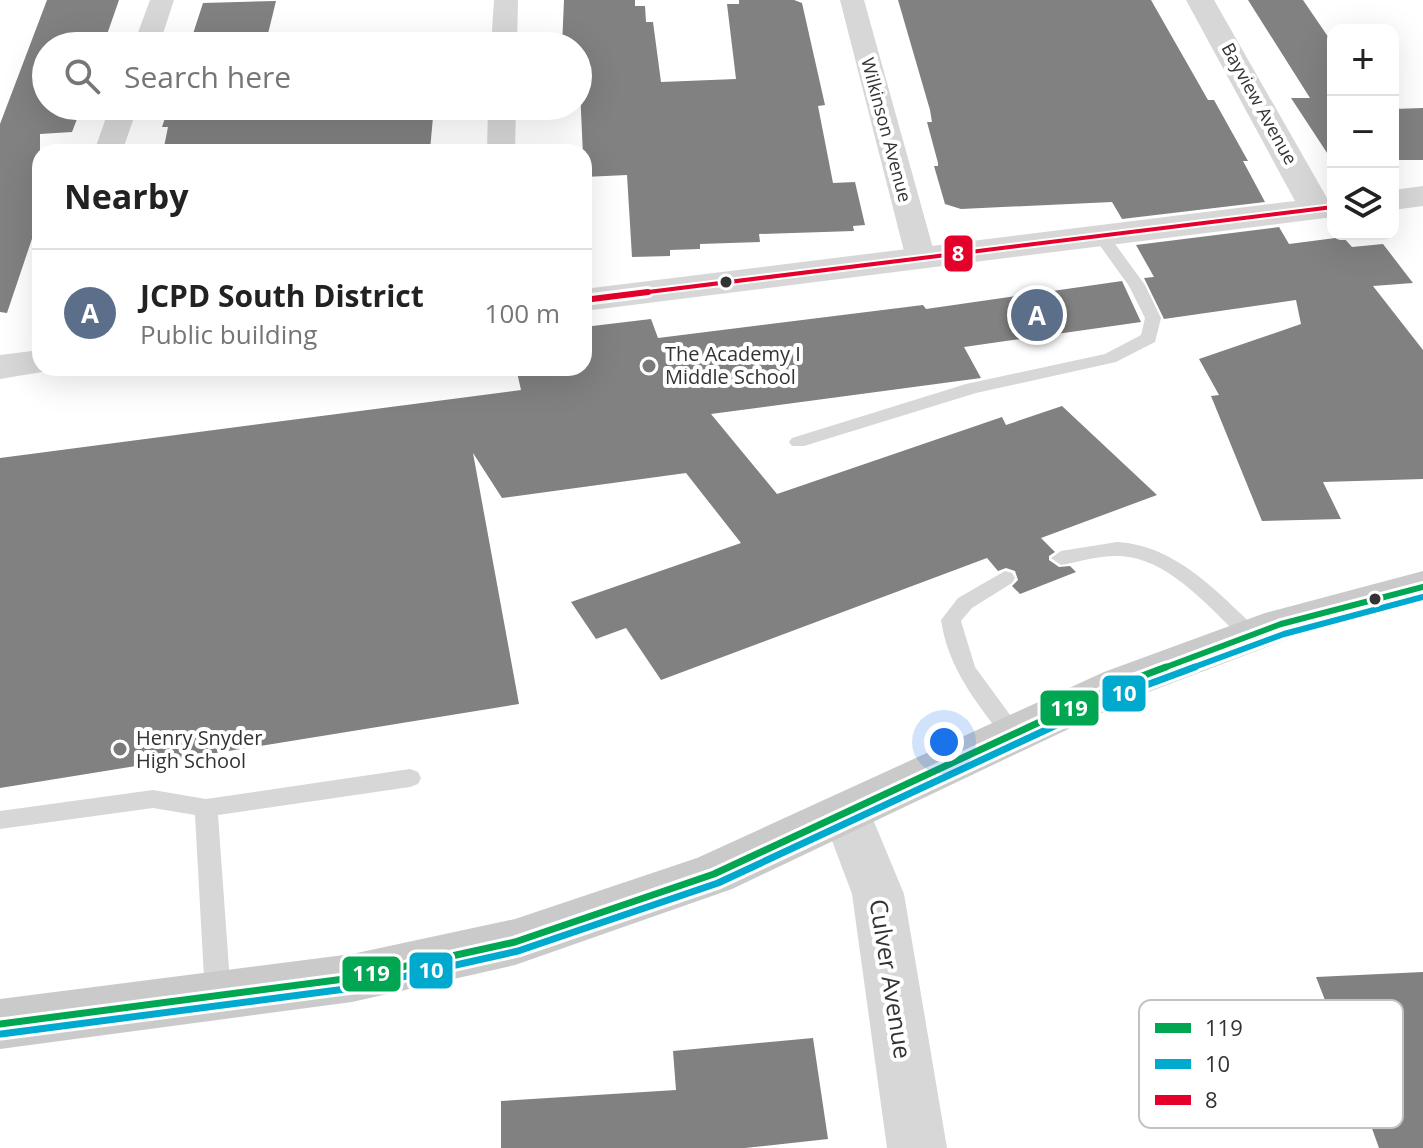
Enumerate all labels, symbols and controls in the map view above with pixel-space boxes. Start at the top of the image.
map controls [1327,24,1399,240]
button: + [1327,24,1399,96]
search box [32,32,592,120]
street label: Bayview Avenue [1217,38,1303,169]
icon: search [60,54,104,98]
street label: Wilkinson Avenue [856,55,918,205]
text: Search here [124,56,291,97]
button: − [1327,96,1399,168]
button: layers [1327,168,1399,240]
text: Nearby [64,173,189,219]
line badge: 8 [943,234,974,273]
text: 8 [952,237,964,267]
unlabelled marker [718,274,734,290]
text: JCPD South District [140,275,424,316]
pin: A [1011,285,1063,345]
text: A [81,295,99,331]
text: 100 m [485,295,560,331]
text: Public building [140,316,317,352]
place label: The Academy I Middle School [665,340,801,390]
marker: The Academy I Middle School [640,357,658,375]
unlabelled marker [1367,591,1383,607]
line badge: 10 [1101,674,1147,713]
text: 10 [1111,677,1137,707]
line badge: 119 [1039,689,1100,727]
text: 119 [1050,692,1088,722]
your location [924,722,964,762]
place label: Henry Snyder High School [136,724,263,774]
marker: Henry Snyder High School [111,740,129,758]
street label: Culver Avenue [863,897,920,1061]
line badge: 10 [408,951,454,990]
text: 10 [418,954,444,984]
line badge: 119 [341,955,402,993]
text: 119 [352,957,390,987]
legend [1139,1000,1403,1128]
text: 119 [1205,1012,1243,1042]
text: 10 [1205,1048,1230,1078]
text: 8 [1205,1084,1218,1114]

